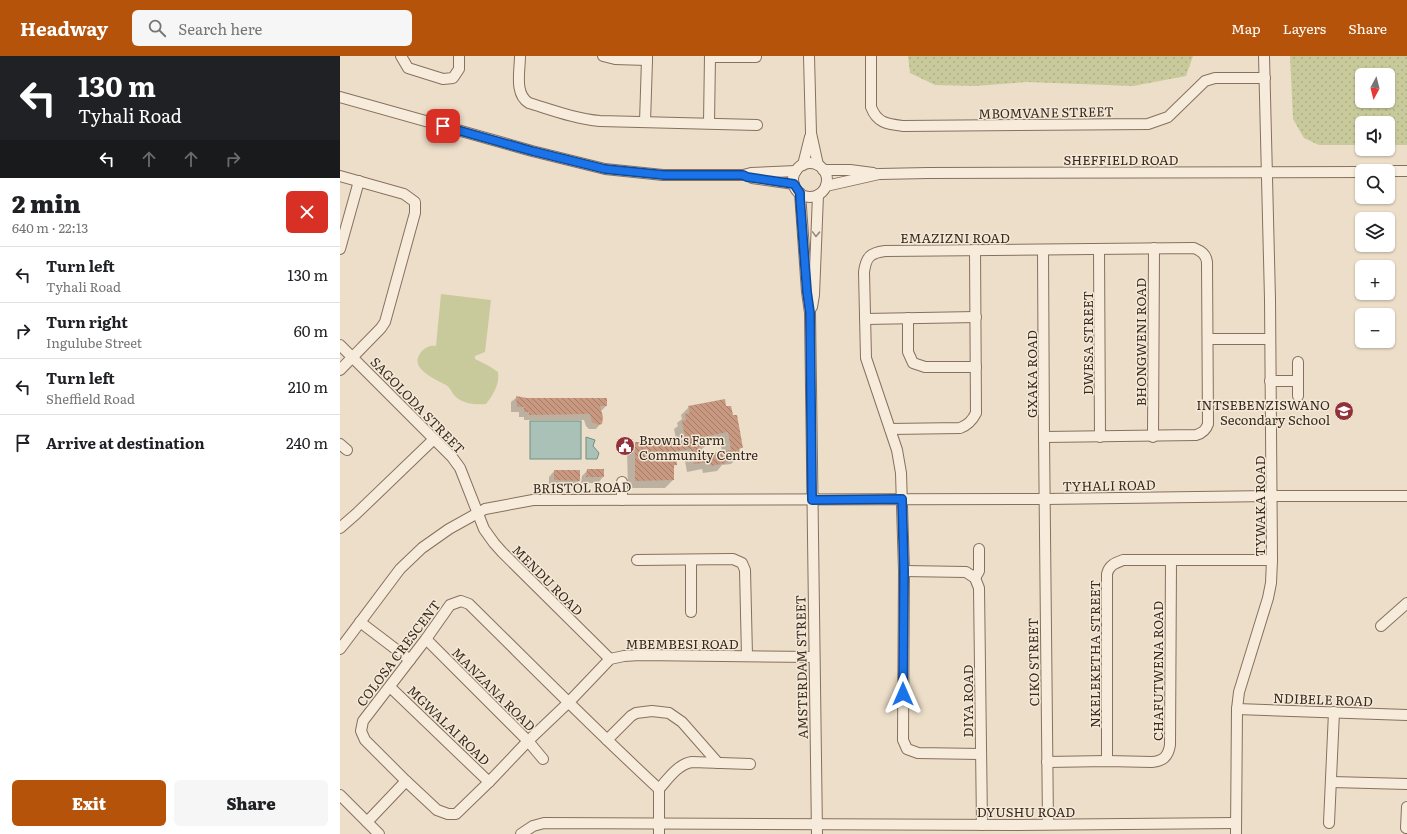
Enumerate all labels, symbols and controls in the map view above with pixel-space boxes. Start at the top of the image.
search box [132,10,412,46]
text: Headway [20,14,108,42]
icon: search [146,17,168,39]
text: Search here [178,17,262,40]
text: Map [1231,18,1261,38]
text: Layers [1283,18,1326,38]
text: Share [1348,18,1387,38]
text: 130 m [78,64,156,106]
north arrow [1355,68,1395,108]
map controls [1355,68,1395,348]
icon: left [12,72,64,124]
street label: MBOMVANE STREET [978,101,1114,123]
text: Tyhali Road [78,102,182,129]
pin [426,109,460,143]
icon: arrive [432,115,454,137]
button: sound [1355,116,1395,156]
icon: left [96,148,118,170]
icon: ahead [138,148,160,170]
icon: ahead [180,148,202,170]
icon: right [222,148,244,170]
street label: SHEFFIELD ROAD [1063,150,1179,169]
button: search [1355,164,1395,204]
text: 2 min [12,185,81,220]
button: close [286,191,328,233]
button: layers [1355,212,1395,252]
text: 640 m · 22:13 [12,218,88,237]
street label: EMAZIZNI ROAD [900,228,1010,247]
one-way arrow [812,231,820,237]
text: Turn left [46,254,115,277]
button: + [1355,260,1395,300]
text: 130 m [288,263,328,286]
icon: left [12,264,34,286]
text: Tyhali Road [46,277,121,296]
street label: BHONGWENI ROAD [1131,278,1150,406]
street label: DWESA STREET [1078,291,1097,395]
button: − [1355,308,1395,348]
text: Turn right [46,310,128,333]
text: 60 m [294,319,328,342]
icon: right [12,320,34,342]
street label: GXAKA ROAD [1022,330,1041,418]
text: Ingulube Street [46,333,142,352]
street label: SAGOLODA STREET [367,352,470,458]
text: Turn left [46,366,115,389]
text: 210 m [288,375,328,398]
icon: left [12,376,34,398]
text: Sheffield Road [46,389,135,408]
place label: INTSEBENZISWANO Secondary School [1196,395,1331,429]
school or university icon: INTSEBENZISWANO Secondary School [1333,400,1355,422]
place label: Brown's Farm Community Centre [639,430,758,464]
text: Arrive at destination [46,431,205,454]
text: 240 m [286,431,328,454]
icon: arrive [12,432,34,454]
public building icon: Brown's Farm Community Centre [614,435,636,457]
street label: TYWAKA ROAD [1250,456,1269,556]
street label: TYHALI ROAD [1062,475,1156,495]
street label: BRISTOL ROAD [532,477,632,497]
street label: MENDU ROAD [508,540,588,620]
street label: NKELEKETHA STREET [1085,580,1104,728]
street label: AMSTERDAM STREET [790,594,812,739]
street label: COLOSA CRESCENT [352,596,445,710]
street label: CHAFUTWENA ROAD [1148,601,1167,741]
street label: CIKO STREET [1023,617,1043,706]
street label: MBEMBESI ROAD [625,634,739,653]
street label: MANZANA ROAD [448,643,540,735]
street label: DIYA ROAD [958,664,977,738]
position arrow [882,673,924,715]
street label: MGWALAI ROAD [404,681,495,769]
street label: NDIBELE ROAD [1273,688,1373,710]
button: Exit [12,780,166,826]
button: Share [174,780,328,826]
street label: DYUSHU ROAD [977,802,1075,821]

